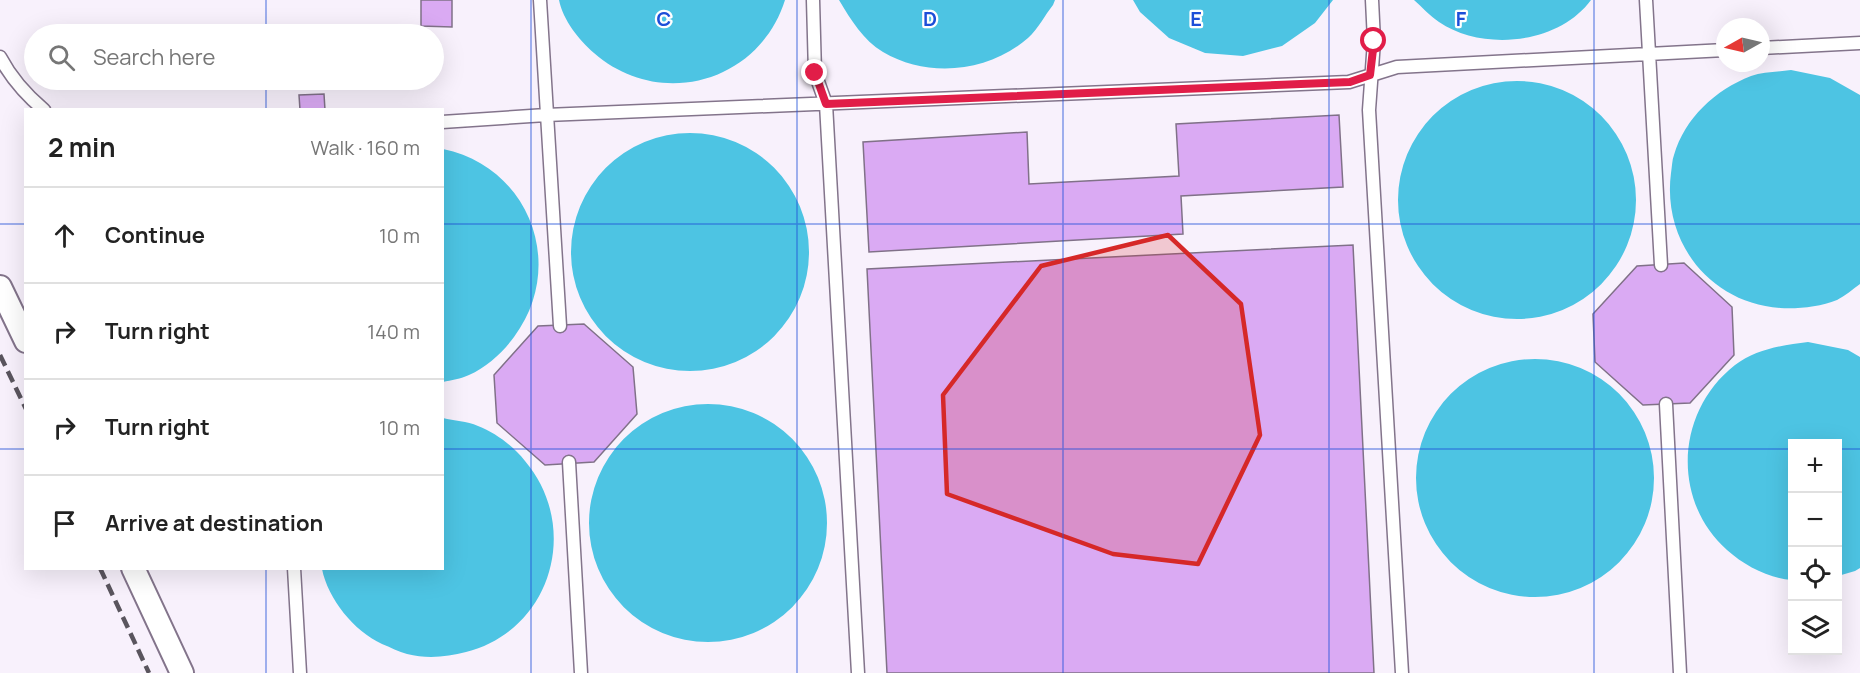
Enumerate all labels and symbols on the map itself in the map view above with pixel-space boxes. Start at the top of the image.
text: C [657,5,671,32]
text: D [923,5,937,32]
text: E [1190,5,1202,32]
text: F [1456,5,1467,32]
north arrow [1716,18,1770,72]
route start [1360,27,1386,53]
route end [801,59,827,85]

